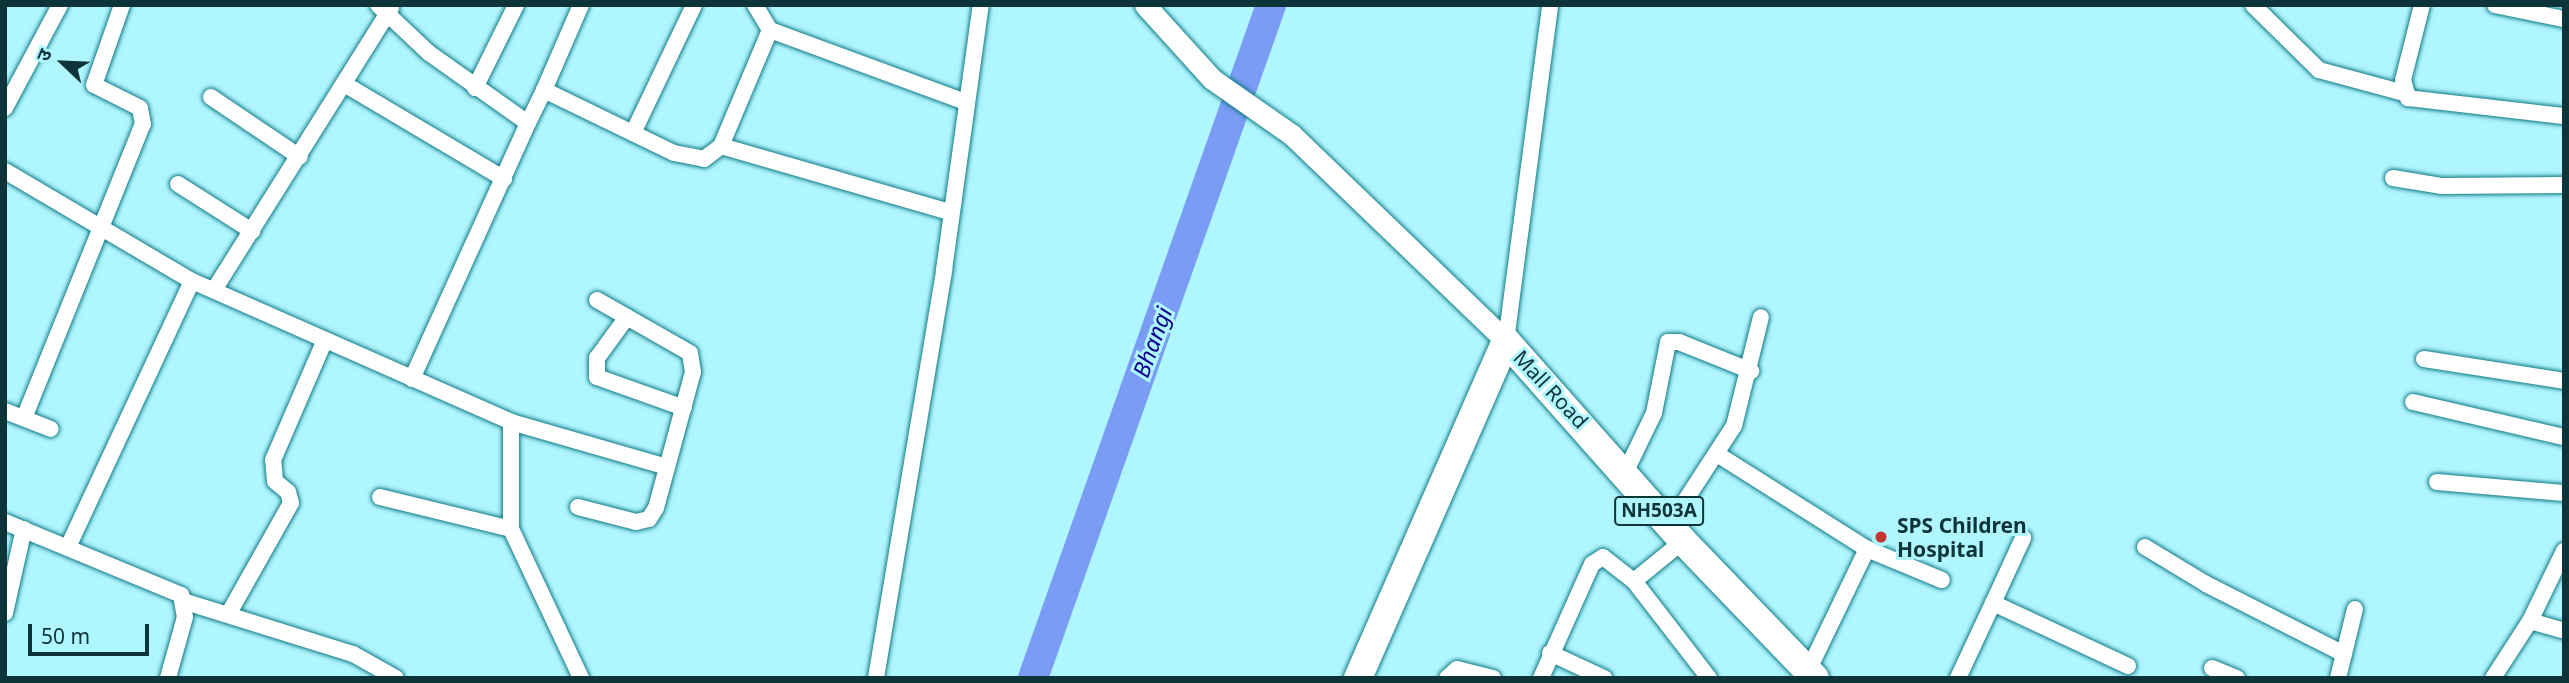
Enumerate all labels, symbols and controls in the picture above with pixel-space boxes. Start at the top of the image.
north arrow [28,28,98,98]
text: उ [30,45,58,65]
water label: Bhangi [1127,303,1177,381]
street label: Mall Road [1509,345,1593,433]
road number: NH503A [1614,496,1704,526]
place label: SPS Children Hospital [1897,512,2027,562]
marker: SPS Children Hospital [1871,527,1891,547]
scale bar [32,610,152,654]
text: 50 m [41,622,90,650]

